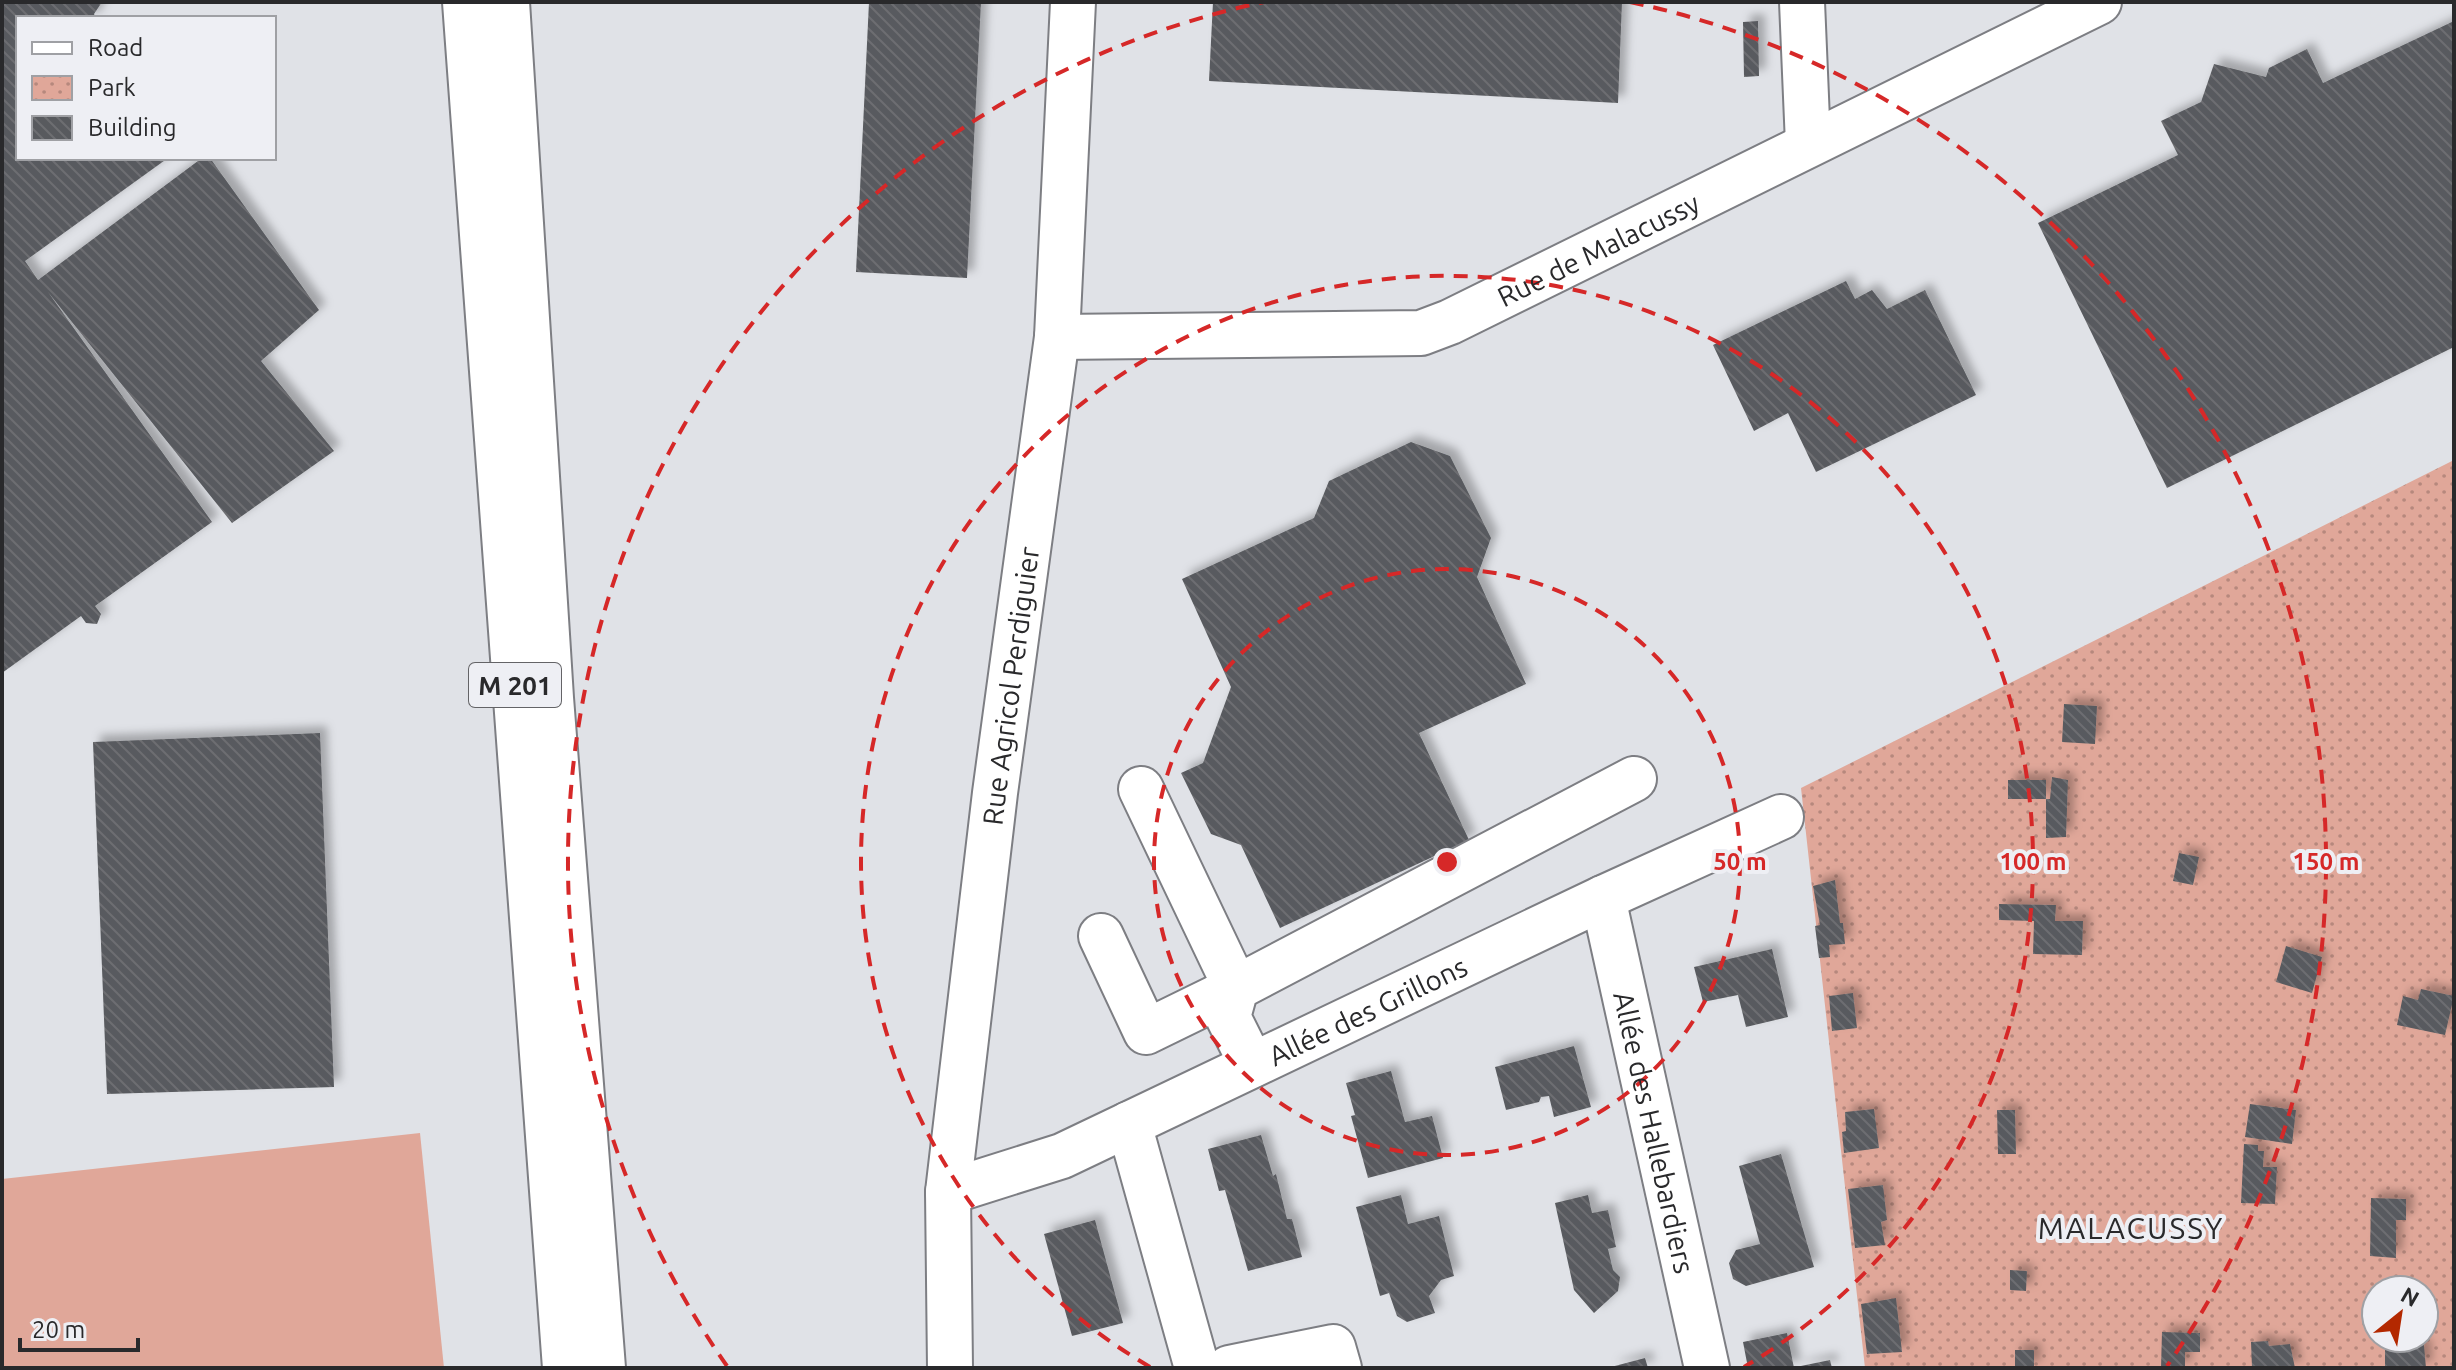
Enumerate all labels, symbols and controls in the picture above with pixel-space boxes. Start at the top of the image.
legend [16,16,276,160]
text: Road [88,34,143,61]
text: Park [88,74,136,101]
text: Building [88,114,176,141]
street label: Rue de Malacussy [1492,186,1704,312]
street label: Rue Agricol Perdiguier [976,544,1044,827]
road number: M 201 [469,663,561,707]
centre of rings [1433,848,1461,876]
text: 50 m [1713,848,1767,875]
text: 100 m [2000,848,2066,875]
text: 150 m [2293,848,2359,875]
street label: Allée des Grillons [1263,950,1472,1071]
street label: Allée des Hallebardiers [1609,989,1701,1276]
district label: MALACUSSY [2038,1211,2224,1245]
north arrow [2360,1274,2440,1354]
text: N [2397,1281,2424,1311]
scale bar [20,1302,138,1352]
text: 20 m [32,1316,85,1343]

